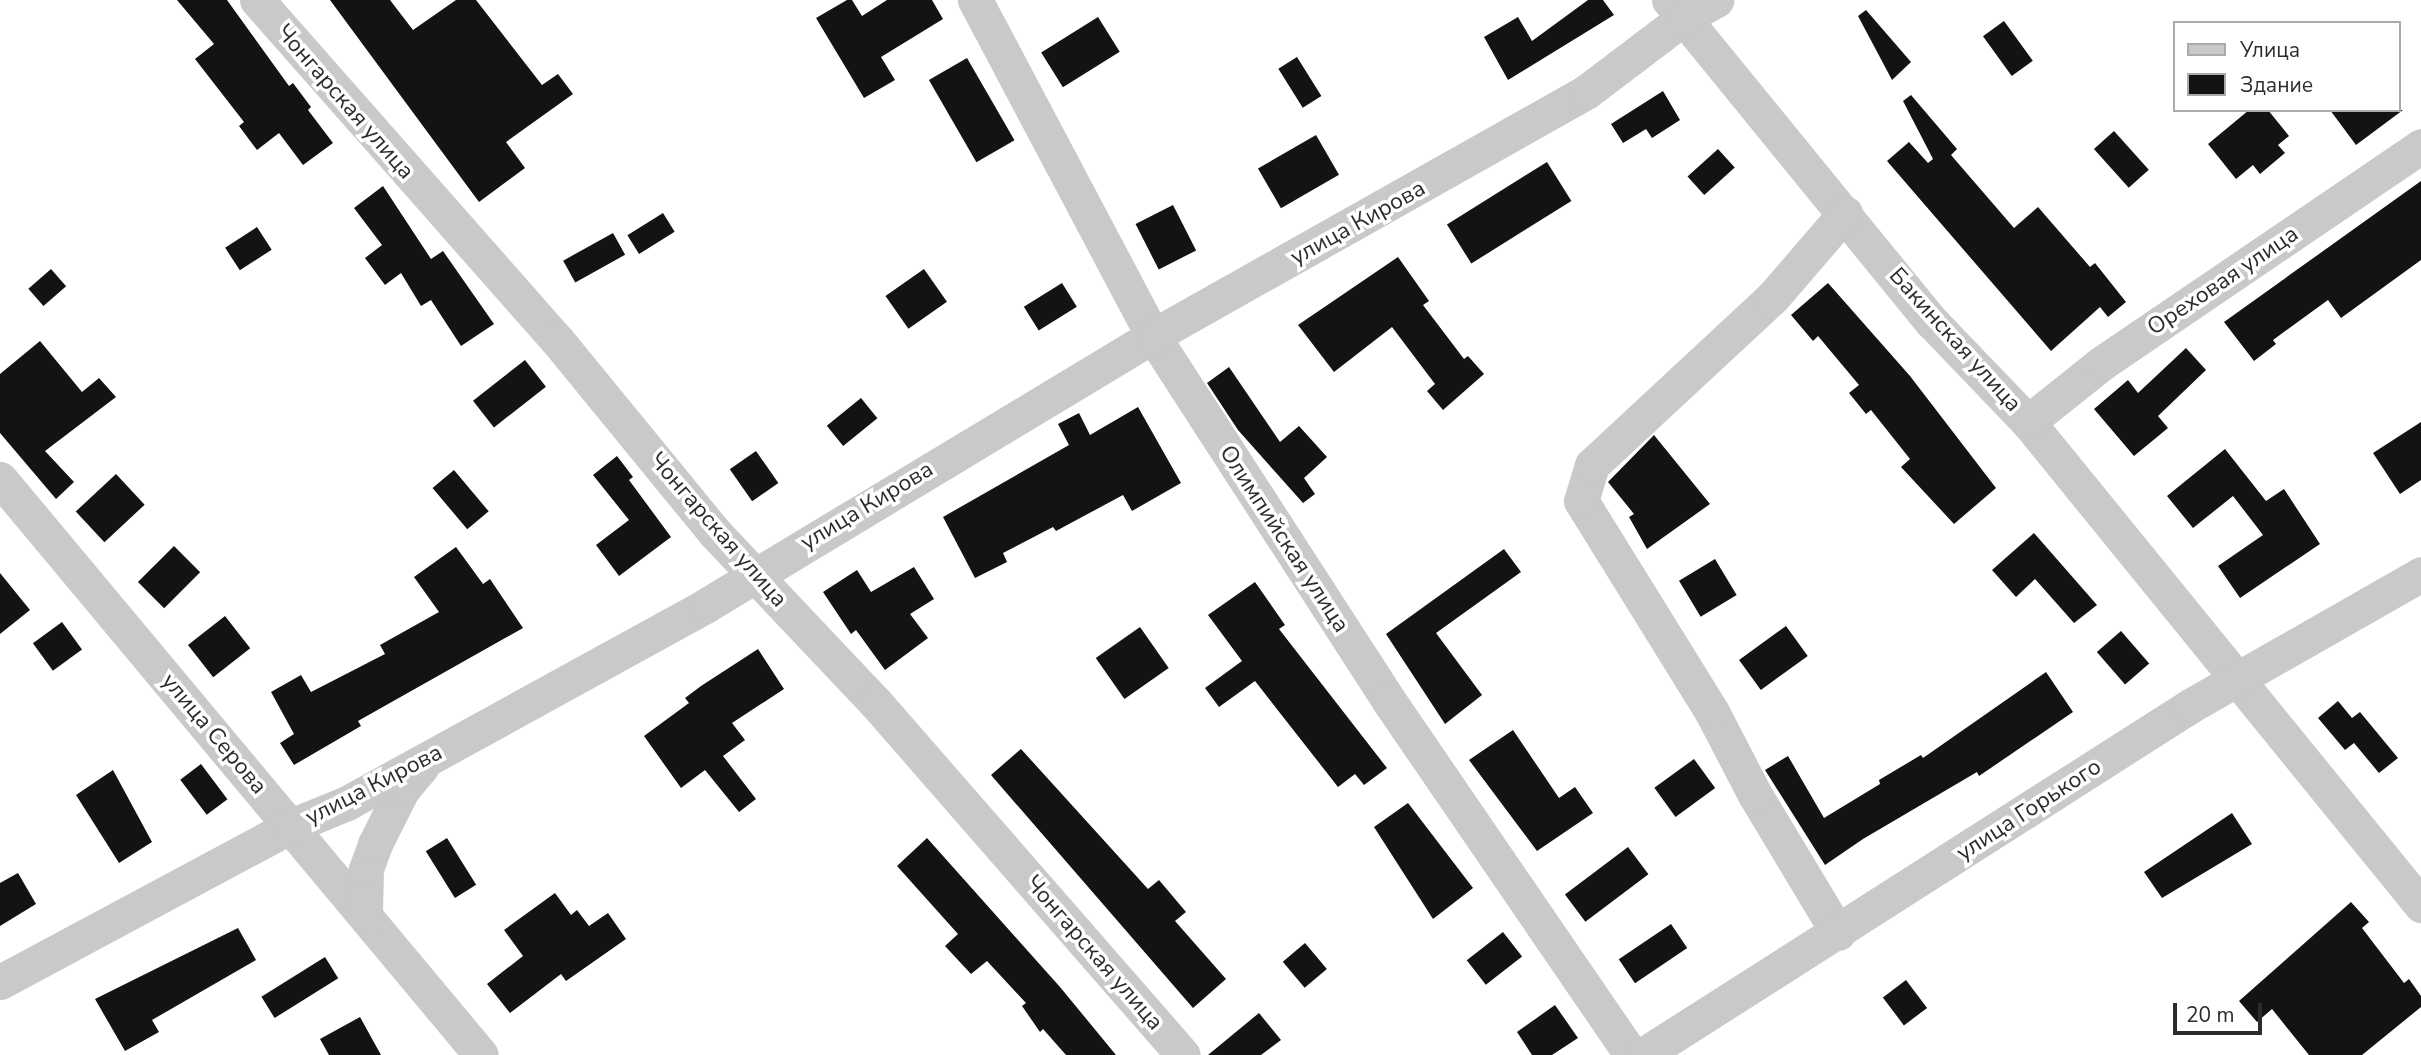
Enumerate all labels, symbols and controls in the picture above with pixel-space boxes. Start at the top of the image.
street label: Чонгарская улица [270,19,420,185]
legend [2172,21,2400,112]
text: Улица [2240,36,2300,64]
text: Здание [2240,71,2313,99]
street label: улица Кирова [1286,175,1430,271]
street label: Ореховая улица [2142,220,2304,342]
street label: Бакинская улица [1883,262,2027,418]
street label: Олимпийская улица [1213,440,1355,638]
street label: Чонгарская улица [643,447,793,613]
street label: улица Кирова [796,456,938,556]
street label: улица Серова [155,668,273,800]
street label: улица Кирова [301,739,447,831]
street label: улица Горького [1951,753,2107,867]
street label: Чонгарская улица [1019,870,1169,1036]
scale bar [2176,988,2265,1032]
text: 20 m [2186,1001,2235,1029]

